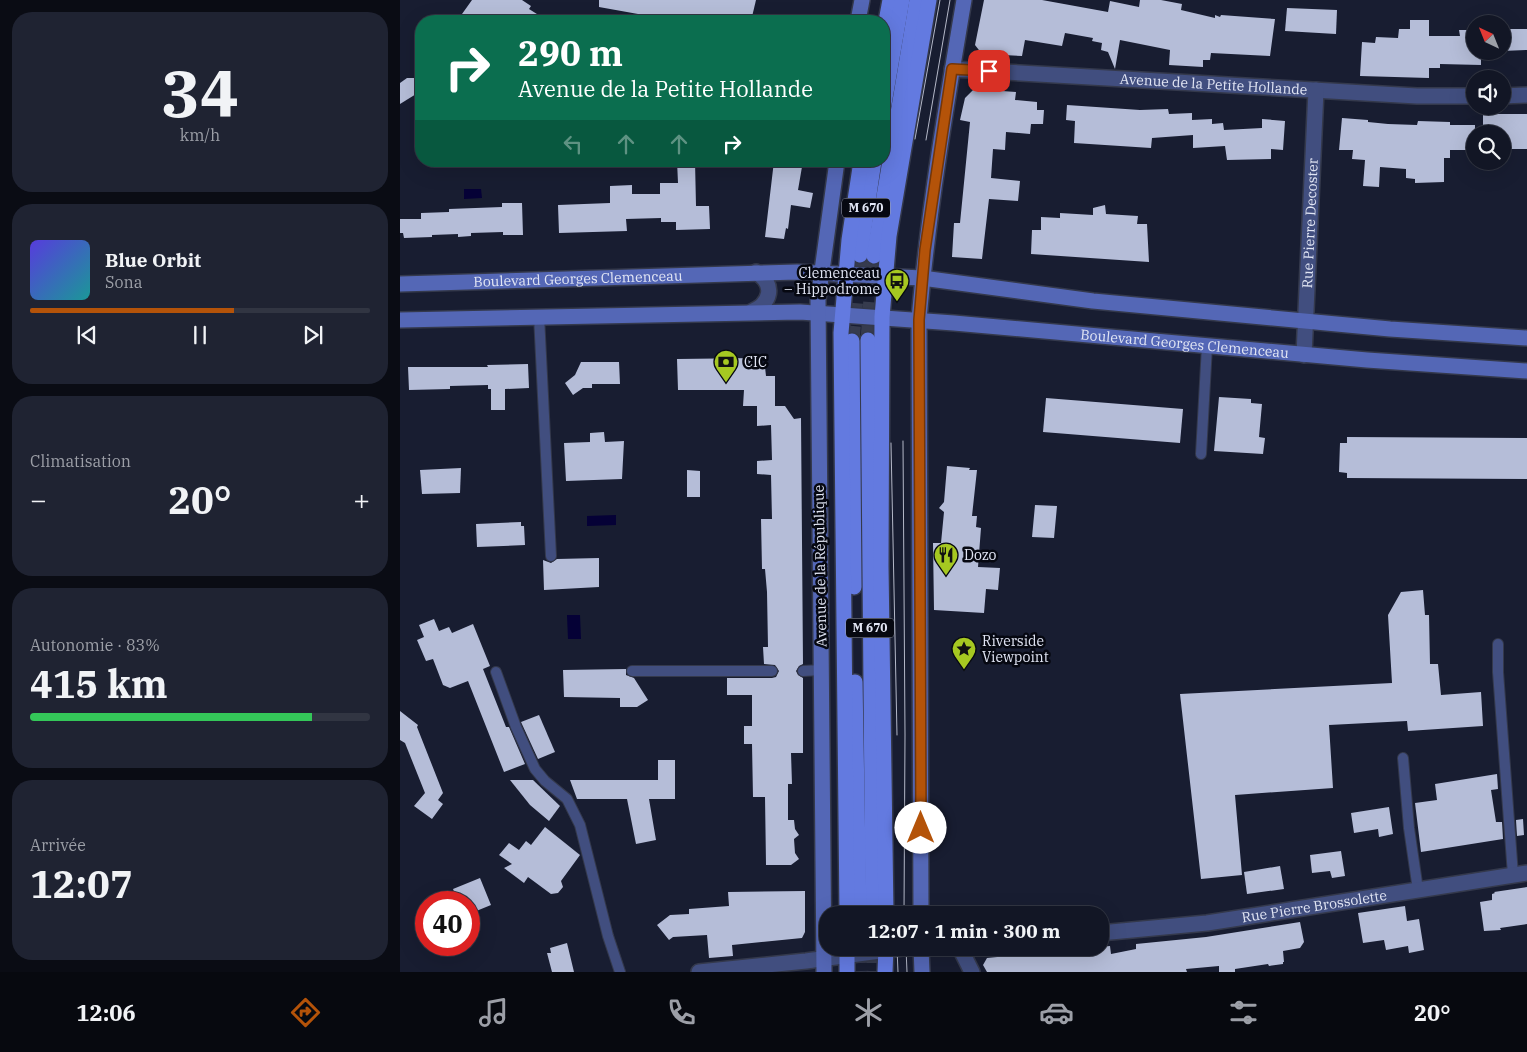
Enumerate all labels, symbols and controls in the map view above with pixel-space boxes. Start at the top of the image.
north arrow [1466,15,1511,60]
map controls [1466,15,1511,170]
text: 290 m [518,30,623,76]
icon: right [435,35,500,100]
text: 34 [161,50,239,135]
pin [968,50,1010,92]
icon: arrive [975,57,1003,85]
street label: Avenue de la Petite Hollande [1119,70,1308,99]
button: sound [1466,70,1511,115]
text: Avenue de la Petite Hollande [518,74,813,103]
text: km/h [180,125,220,145]
button: search [1466,125,1511,170]
icon: left [559,130,587,158]
icon: ahead [612,130,640,158]
icon: ahead [665,130,693,158]
icon: right [718,130,746,158]
street label: Rue Pierre Decoster [1298,157,1322,289]
road number: M 670 [842,198,890,218]
text: Blue Orbit [105,248,201,272]
place label: Clemenceau – Hippodrome [784,264,880,298]
street label: Boulevard Georges Clemenceau [473,266,683,291]
bus stop icon: Clemenceau – Hippodrome [884,268,910,302]
text: Sona [105,272,142,292]
icon: previous [73,321,101,349]
icon: pause [186,321,214,349]
icon: next [299,321,327,349]
street label: Boulevard Georges Clemenceau [1080,325,1290,362]
bank icon: CIC [713,349,739,383]
place label: CIC [744,353,767,371]
text: Climatisation [30,451,131,471]
text: 20° [168,475,232,524]
text: − [30,481,47,518]
text: + [353,481,370,518]
street label: Avenue de la République [810,485,830,647]
restaurant icon: Dozo [933,542,959,576]
place label: Dozo [964,546,997,564]
road number: M 670 [846,618,894,638]
place label: Riverside Viewpoint [982,632,1049,666]
text: Autonomie · 83% [30,635,160,655]
place icon: Riverside Viewpoint [951,636,977,670]
text: 415 km [30,659,168,708]
position arrow [894,801,946,853]
text: Arrivée [30,835,86,855]
text: 12:07 [30,859,133,908]
street label: Rue Pierre Brossolette [1240,886,1388,926]
speed limit sign: 40 [415,891,480,956]
text: 12:07 · 1 min · 300 m [868,919,1060,943]
icon: directions [288,995,323,1030]
icon: music [476,995,511,1030]
icon: phone [664,995,699,1030]
icon: climate [851,995,886,1030]
icon: car [1039,995,1074,1030]
icon: filters [1226,995,1261,1030]
text: 12:06 [76,998,136,1027]
text: 20° [1414,998,1451,1027]

